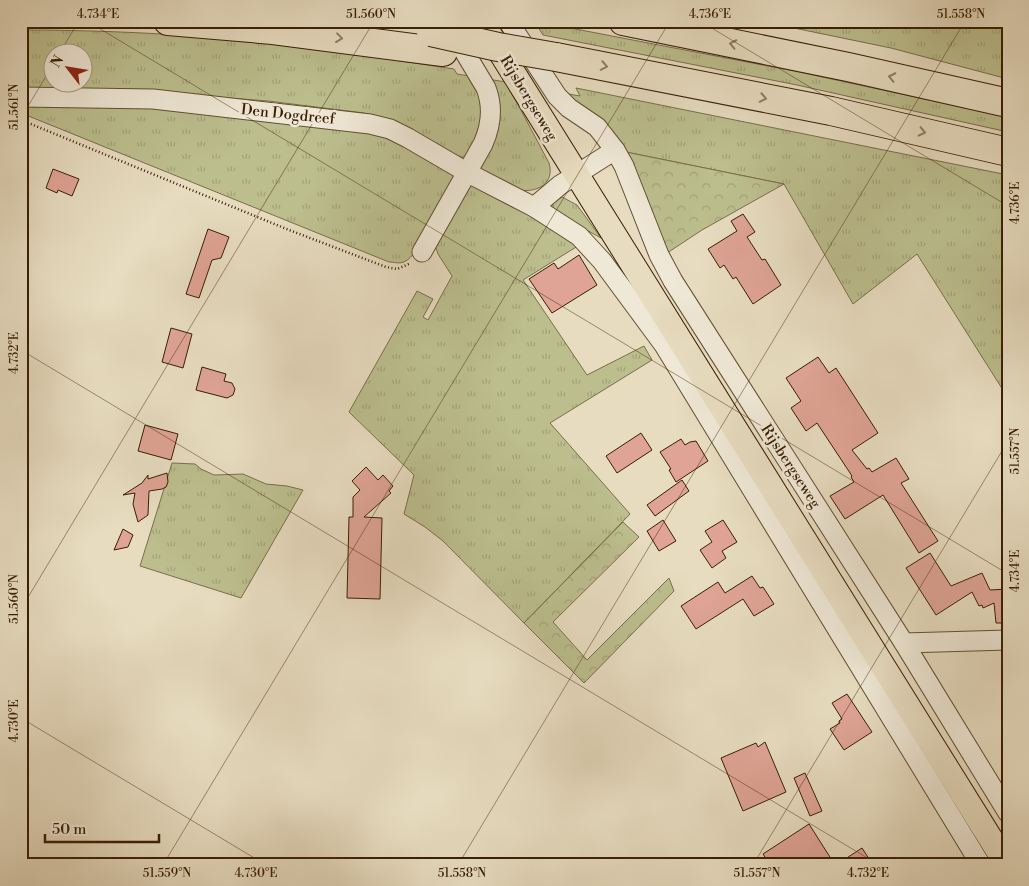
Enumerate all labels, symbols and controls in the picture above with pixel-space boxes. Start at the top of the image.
text: 4.734°E [77,7,119,22]
text: 51.560°N [346,7,396,22]
text: 4.736°E [689,7,731,22]
text: 51.558°N [937,7,985,22]
one-way arrow [335,32,343,43]
one-way arrow [728,39,737,49]
north arrow [42,42,92,92]
text: N [47,52,68,71]
street label: Rijsbergseweg [496,52,562,145]
one-way arrow [600,60,608,71]
one-way arrow [887,72,896,83]
text: 51.561°N [7,84,22,130]
one-way arrow [759,92,768,102]
street label: Den Dogdreef [240,100,337,129]
one-way arrow [918,126,927,137]
text: 4.736°E [1008,182,1023,224]
text: 4.732°E [7,332,22,374]
street label: Rijsbergseweg [756,421,825,512]
text: 51.557°N [1008,428,1023,474]
text: 4.734°E [1008,550,1023,592]
text: 51.560°N [7,574,22,624]
text: 4.730°E [7,699,22,743]
scale bar [45,811,159,843]
text: 50 m [52,820,86,839]
text: 51.559°N [143,866,191,881]
text: 4.730°E [234,866,278,881]
text: 51.558°N [438,866,486,881]
text: 51.557°N [734,866,780,881]
text: 4.732°E [847,866,889,881]

